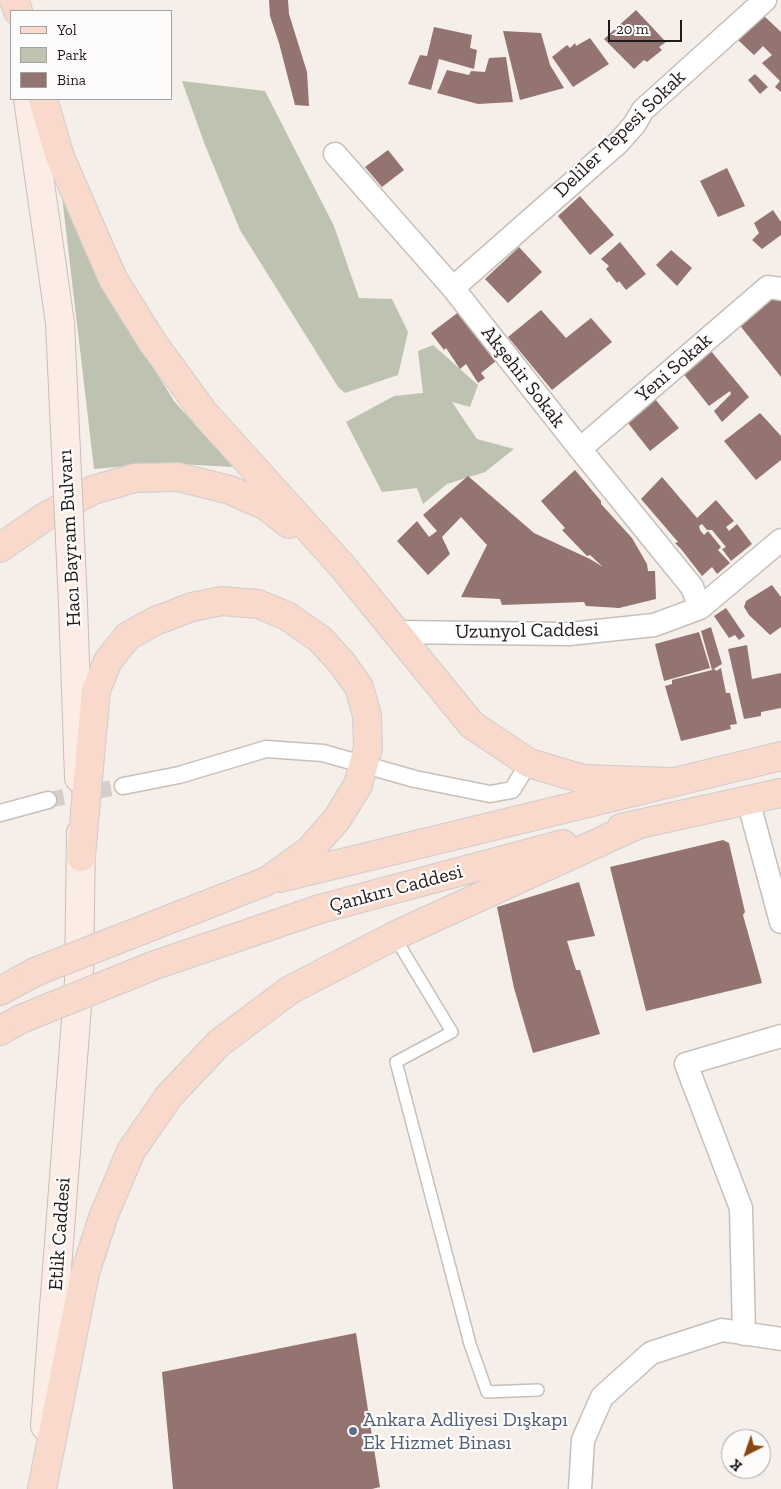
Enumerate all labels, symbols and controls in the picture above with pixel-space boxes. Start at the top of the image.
legend [10,10,172,100]
scale bar [611,10,685,42]
text: 20 m [616,20,649,38]
text: Yol [57,21,77,39]
text: Park [57,46,87,64]
street label: Deliler Tepesi Sokak [549,65,691,203]
text: Bina [57,71,86,89]
street label: Akşehir Sokak [476,321,570,433]
street label: Yeni Sokak [631,328,717,408]
street label: Hacı Bayram Bulvarı [53,449,87,627]
street label: Uzunyol Caddesi [455,618,599,644]
street label: Çankırı Caddesi [327,860,465,918]
street label: Etlik Caddesi [44,1177,76,1291]
place label: Ankara Adliyesi Dışkapı Ek Hizmet Binası [363,1408,568,1455]
marker: Ankara Adliyesi Dışkapı Ek Hizmet Binası [347,1425,359,1437]
north arrow [721,1429,771,1479]
text: K [727,1455,746,1474]

